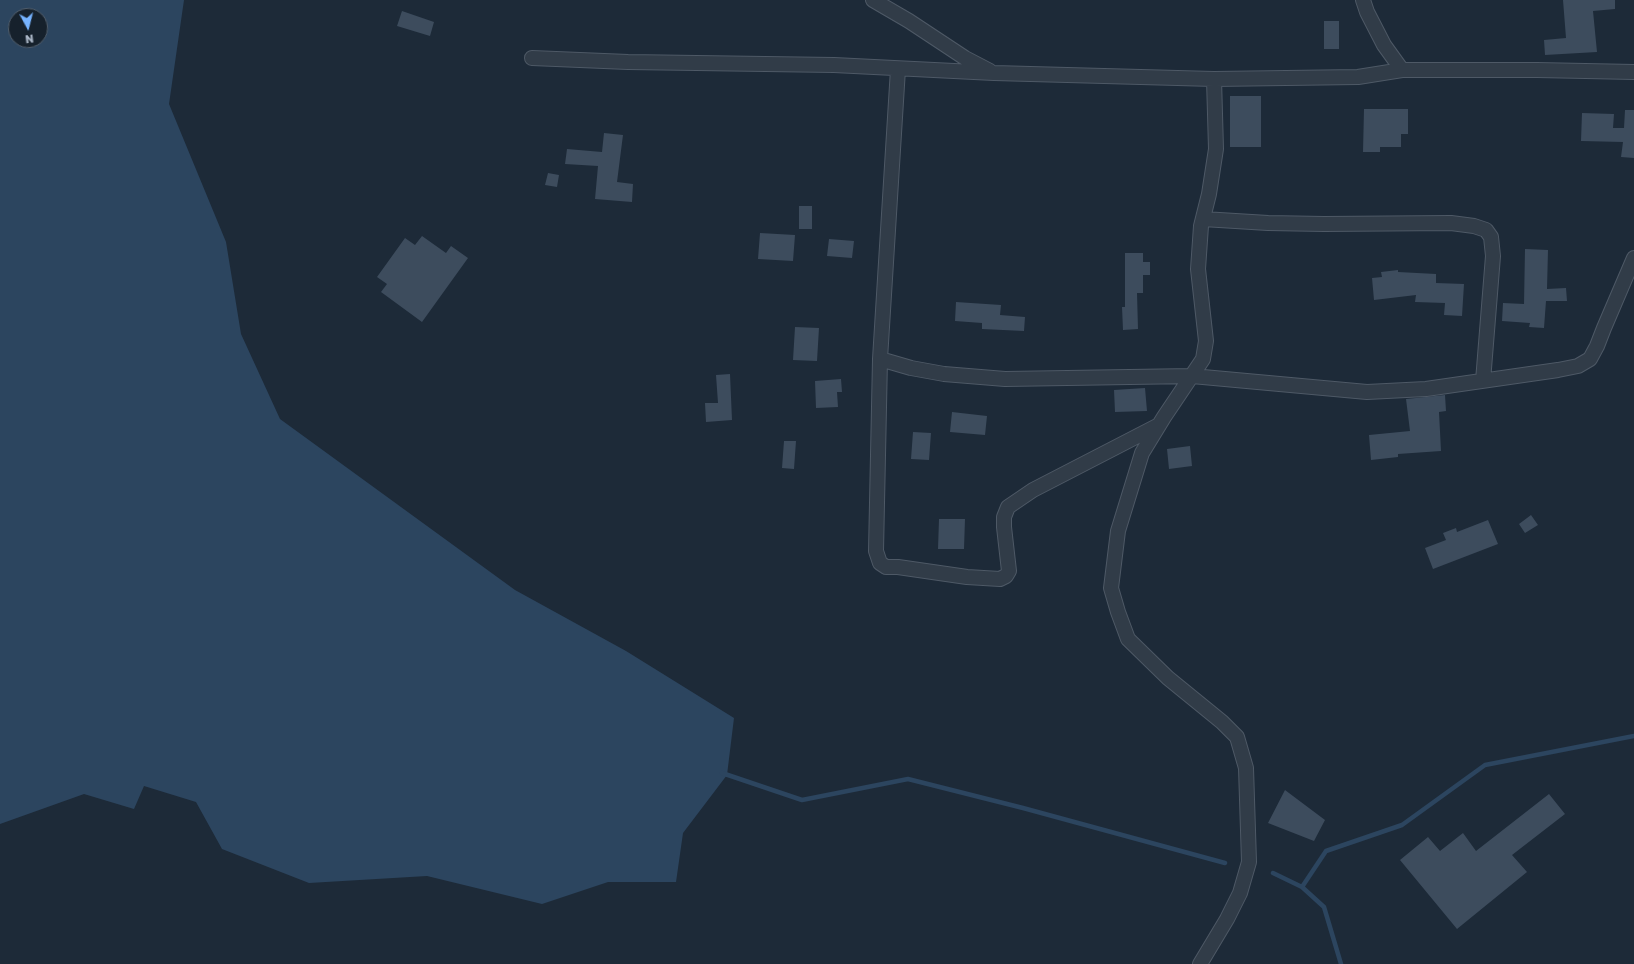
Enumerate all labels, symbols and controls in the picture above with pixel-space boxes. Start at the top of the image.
north arrow [8,8,48,48]
text: N [24,32,34,46]

